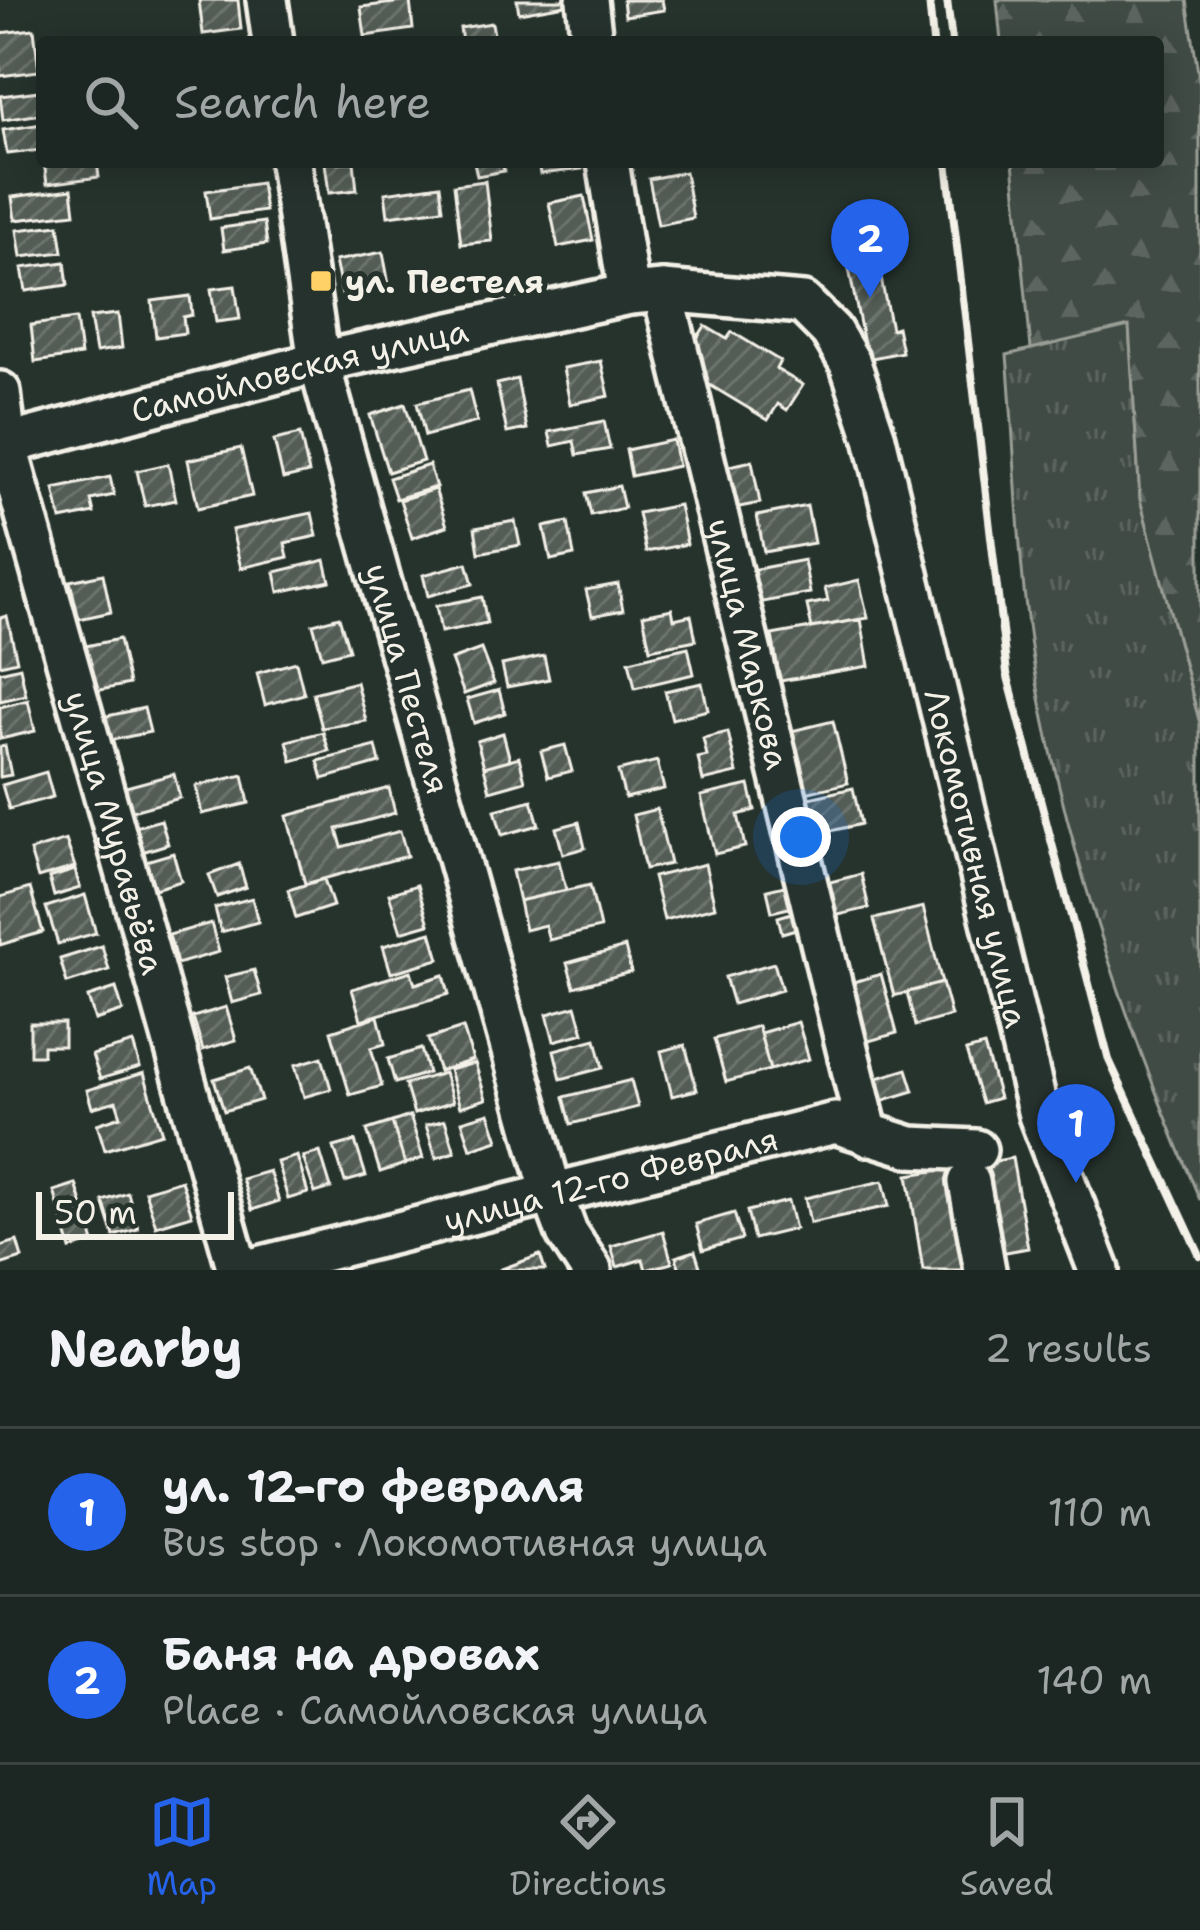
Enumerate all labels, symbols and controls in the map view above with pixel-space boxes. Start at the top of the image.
search box [36,36,1164,168]
icon: search [78,69,144,135]
text: Search here [174,72,431,132]
pin: 2 [831,199,909,298]
place label: ул. Пестеля [345,259,544,304]
marker: ул. Пестеля [308,268,334,294]
street label: Самойловская улица [126,307,472,433]
street label: улица Маркова [697,514,801,774]
street label: улица Пестеля [354,558,461,799]
street label: Локомотивная улица [914,684,1040,1032]
street label: улица Муравьёва [54,686,176,979]
your location [771,807,831,867]
pin: 1 [1037,1084,1115,1183]
street label: улица 12-го Февраля [439,1116,783,1242]
scale bar [36,1186,234,1239]
text: 50 m [54,1190,137,1235]
text: Nearby [48,1314,243,1382]
text: 2 results [985,1322,1152,1374]
text: ул. 12-го февраля [162,1456,585,1516]
text: 1 [78,1486,96,1538]
text: 110 m [1048,1486,1152,1538]
text: Bus stop · Локомотивная улица [162,1516,767,1568]
text: Баня на дровах [162,1624,540,1684]
text: 2 [73,1654,101,1706]
text: 140 m [1036,1654,1152,1706]
text: Place · Самойловская улица [162,1684,707,1736]
tab: Map [146,1789,217,1906]
tab: Directions [510,1789,667,1906]
tab: Saved [960,1789,1054,1906]

